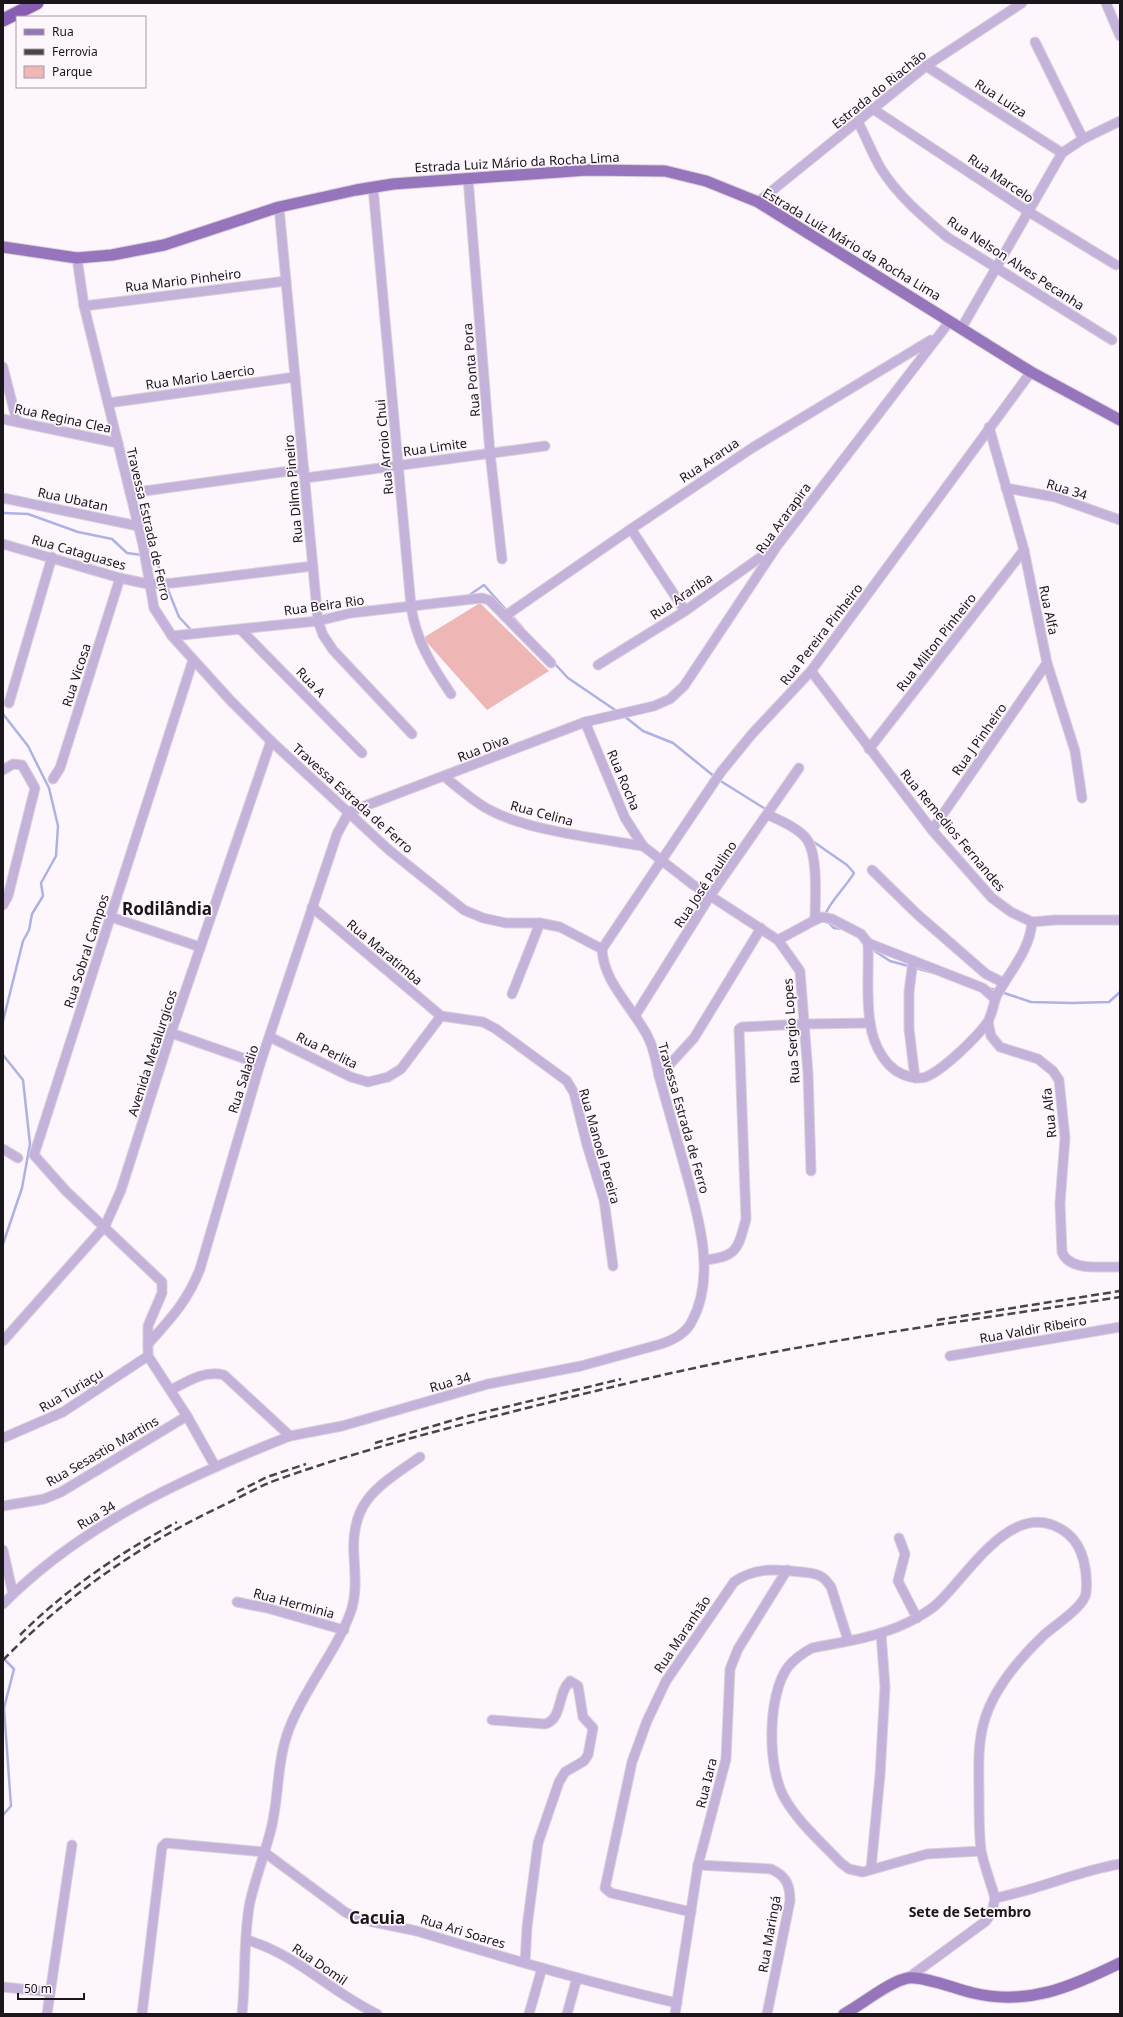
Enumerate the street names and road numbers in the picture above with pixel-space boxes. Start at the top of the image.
street label: Estrada do Riachão [828,45,930,133]
street label: Rua Luiza [972,75,1030,121]
street label: Estrada Luiz Mário da Rocha Lima [414,148,620,176]
street label: Rua Marcelo [965,149,1038,207]
street label: Estrada Luiz Mário da Rocha Lima [759,183,945,305]
street label: Rua Nelson Alves Pecanha [944,212,1088,314]
street label: Rua Mario Pinheiro [124,264,242,296]
street label: Rua Ponta Pora [458,322,484,418]
street label: Rua Mario Laercio [144,360,256,394]
street label: Rua Regina Clea [13,399,113,437]
street label: Rua Arroio Chui [371,399,397,495]
street label: Rua Ararua [676,433,742,487]
street label: Rua Dilma Pineiro [279,434,307,544]
street label: Rua Limite [402,434,468,460]
street label: Travessa Estrada de Ferro [123,446,175,602]
street label: Rua 34 [1044,474,1090,504]
street label: Rua Ararapira [751,479,815,557]
street label: Rua Ubatan [36,483,110,515]
street label: Rua Cataguases [30,530,128,574]
street label: Rua Arariba [646,569,716,623]
street label: Rua Pereira Pinheiro [776,579,867,689]
street label: Rua Alfa [1035,584,1063,636]
street label: Rua Milton Pinheiro [892,589,980,695]
street label: Rua Beira Rio [283,590,365,620]
street label: Rua Vicosa [57,641,95,709]
street label: Rua A [292,663,330,701]
street label: Rua J Pinheiro [947,699,1011,779]
street label: Rua Diva [455,730,511,766]
street label: Travessa Estrada de Ferro [289,739,417,857]
street label: Rua Rocha [603,747,645,813]
street label: Rua Remedios Fernandes [896,765,1010,895]
street label: Rua Celina [509,796,575,830]
street label: Rua José Paulino [669,837,741,931]
street label: Rua Sobral Campos [59,892,113,1010]
street label: Rua Maratimba [343,915,427,989]
street label: Rua Sergio Lopes [778,978,804,1084]
street label: Avenida Metalurgicos [123,988,181,1118]
street label: Rua Perlita [293,1027,361,1073]
street label: Travessa Estrada de Ferro [654,1040,714,1196]
street label: Rua Saladio [223,1042,263,1116]
street label: Rua Manoel Pereira [575,1086,625,1206]
street label: Rua Alfa [1037,1087,1061,1139]
street label: Rua Valdir Ribeiro [978,1311,1088,1347]
street label: Rua Turiaçu [36,1364,106,1416]
street label: Rua 34 [427,1367,473,1396]
street label: Rua Sesastio Martins [42,1411,162,1491]
street label: Rua 34 [74,1496,119,1533]
street label: Rua Herminia [251,1584,337,1622]
street label: Rua Maranhão [650,1592,715,1676]
street label: Rua Iara [691,1756,721,1810]
street label: Rua Maringá [753,1894,785,1974]
street label: Rua Ari Soares [418,1910,508,1952]
street label: Rua Domil [289,1939,351,1989]

